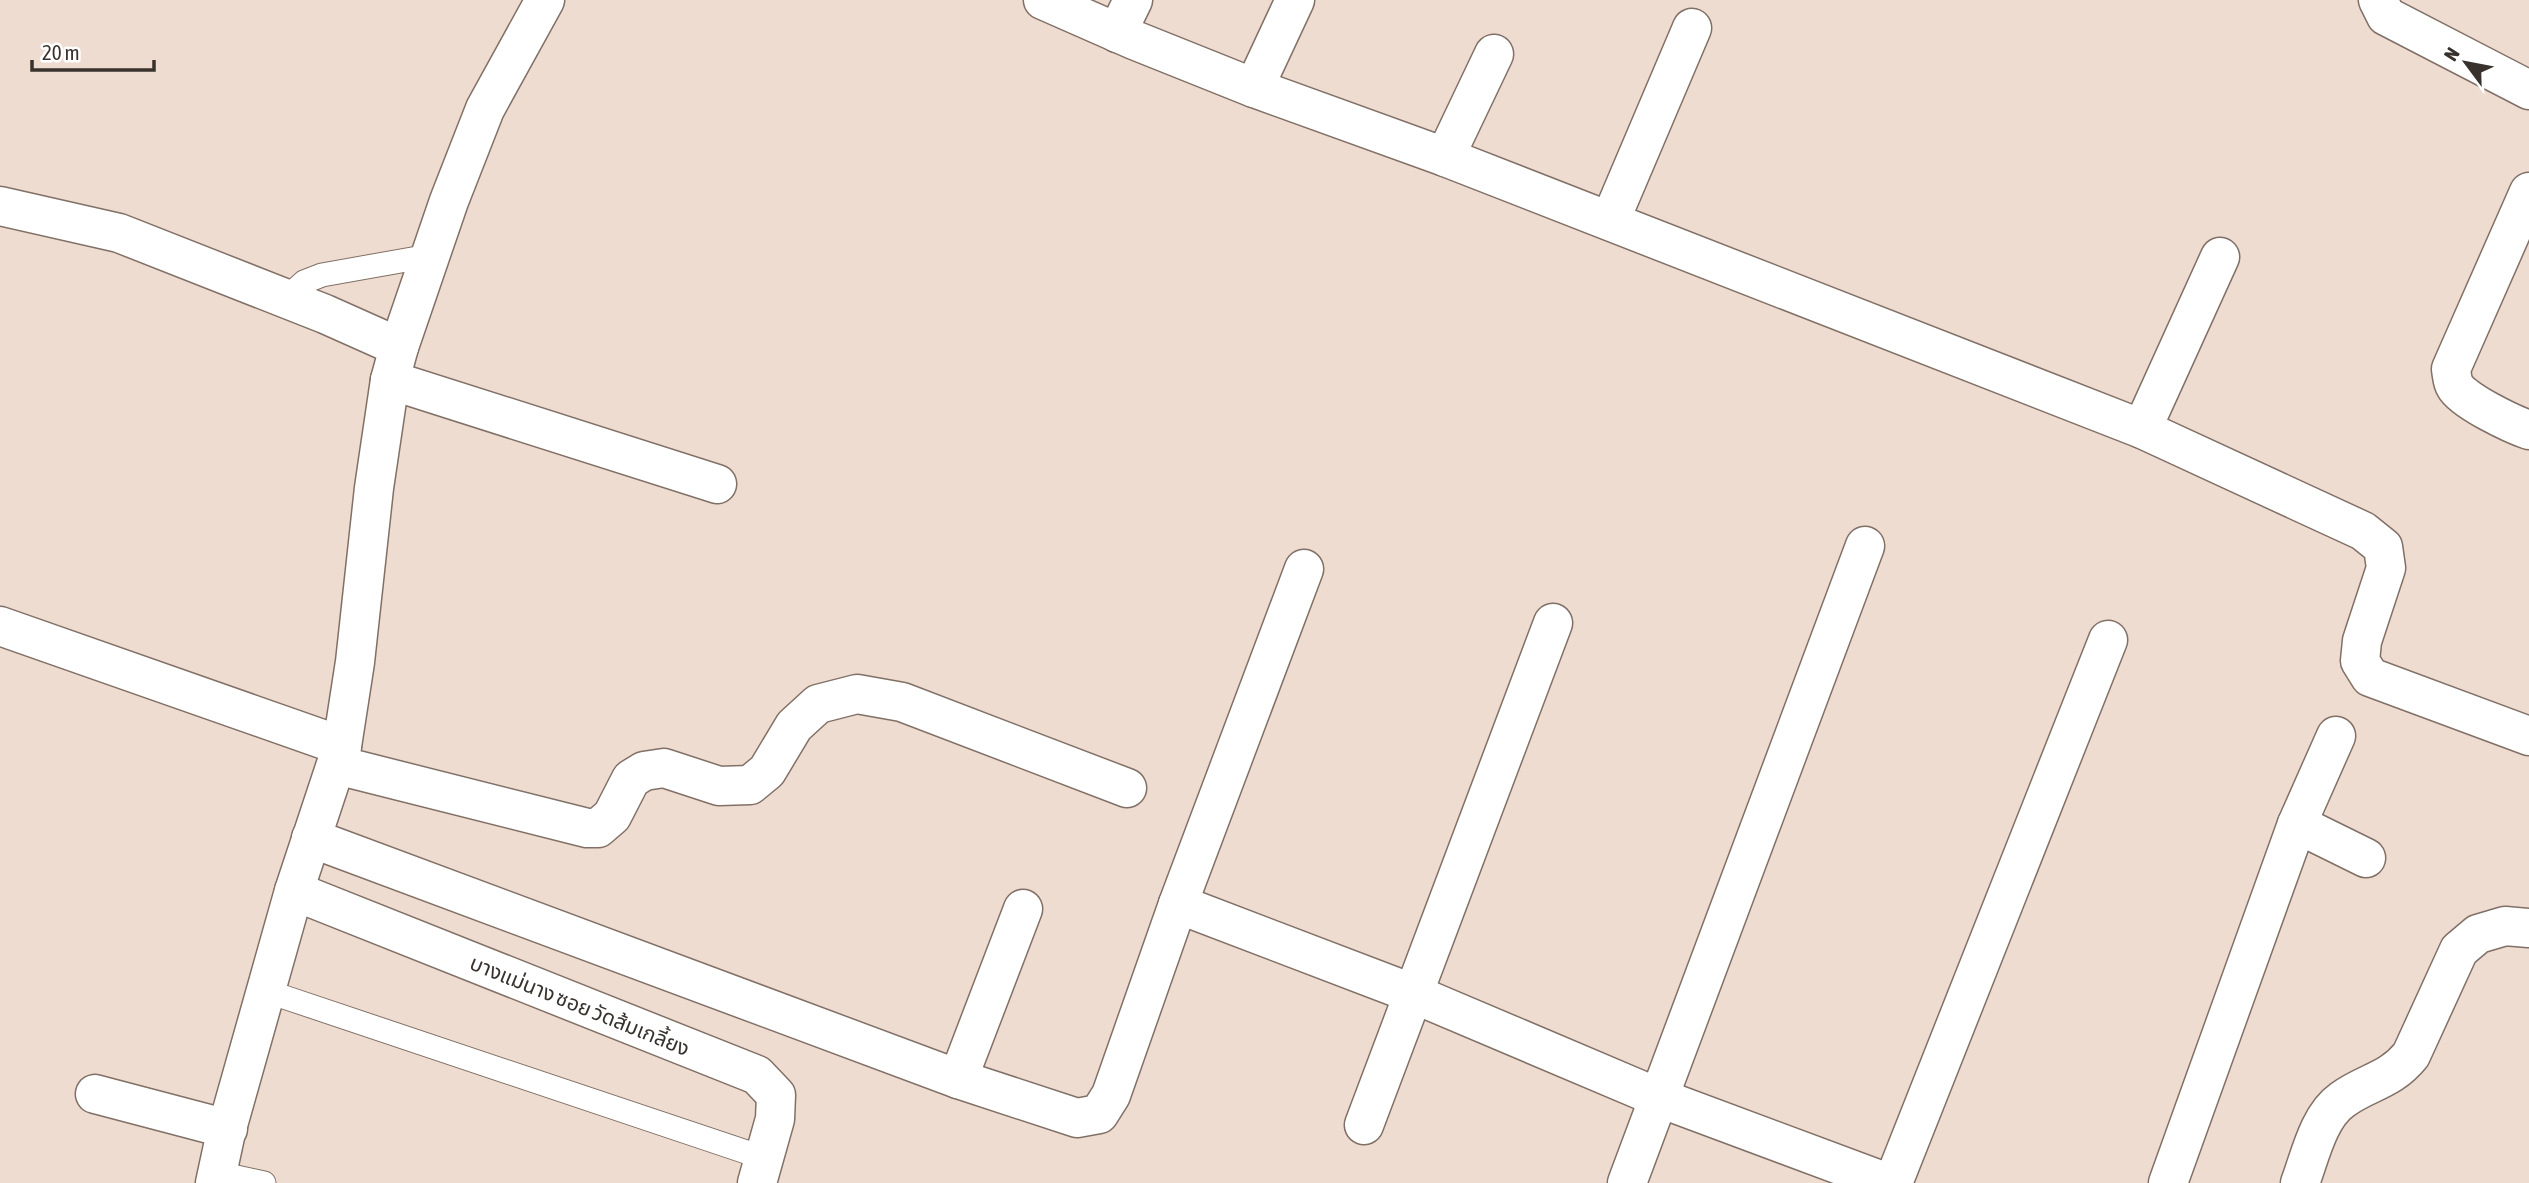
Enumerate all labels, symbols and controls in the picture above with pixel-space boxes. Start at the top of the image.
scale bar [32,28,154,72]
north arrow [2431,28,2501,98]
text: 20 m [42,40,80,64]
text: N [2439,43,2464,65]
street label: บางแม่นาง ซอย วัดส้มเกลี้ยง [467,948,694,1060]

